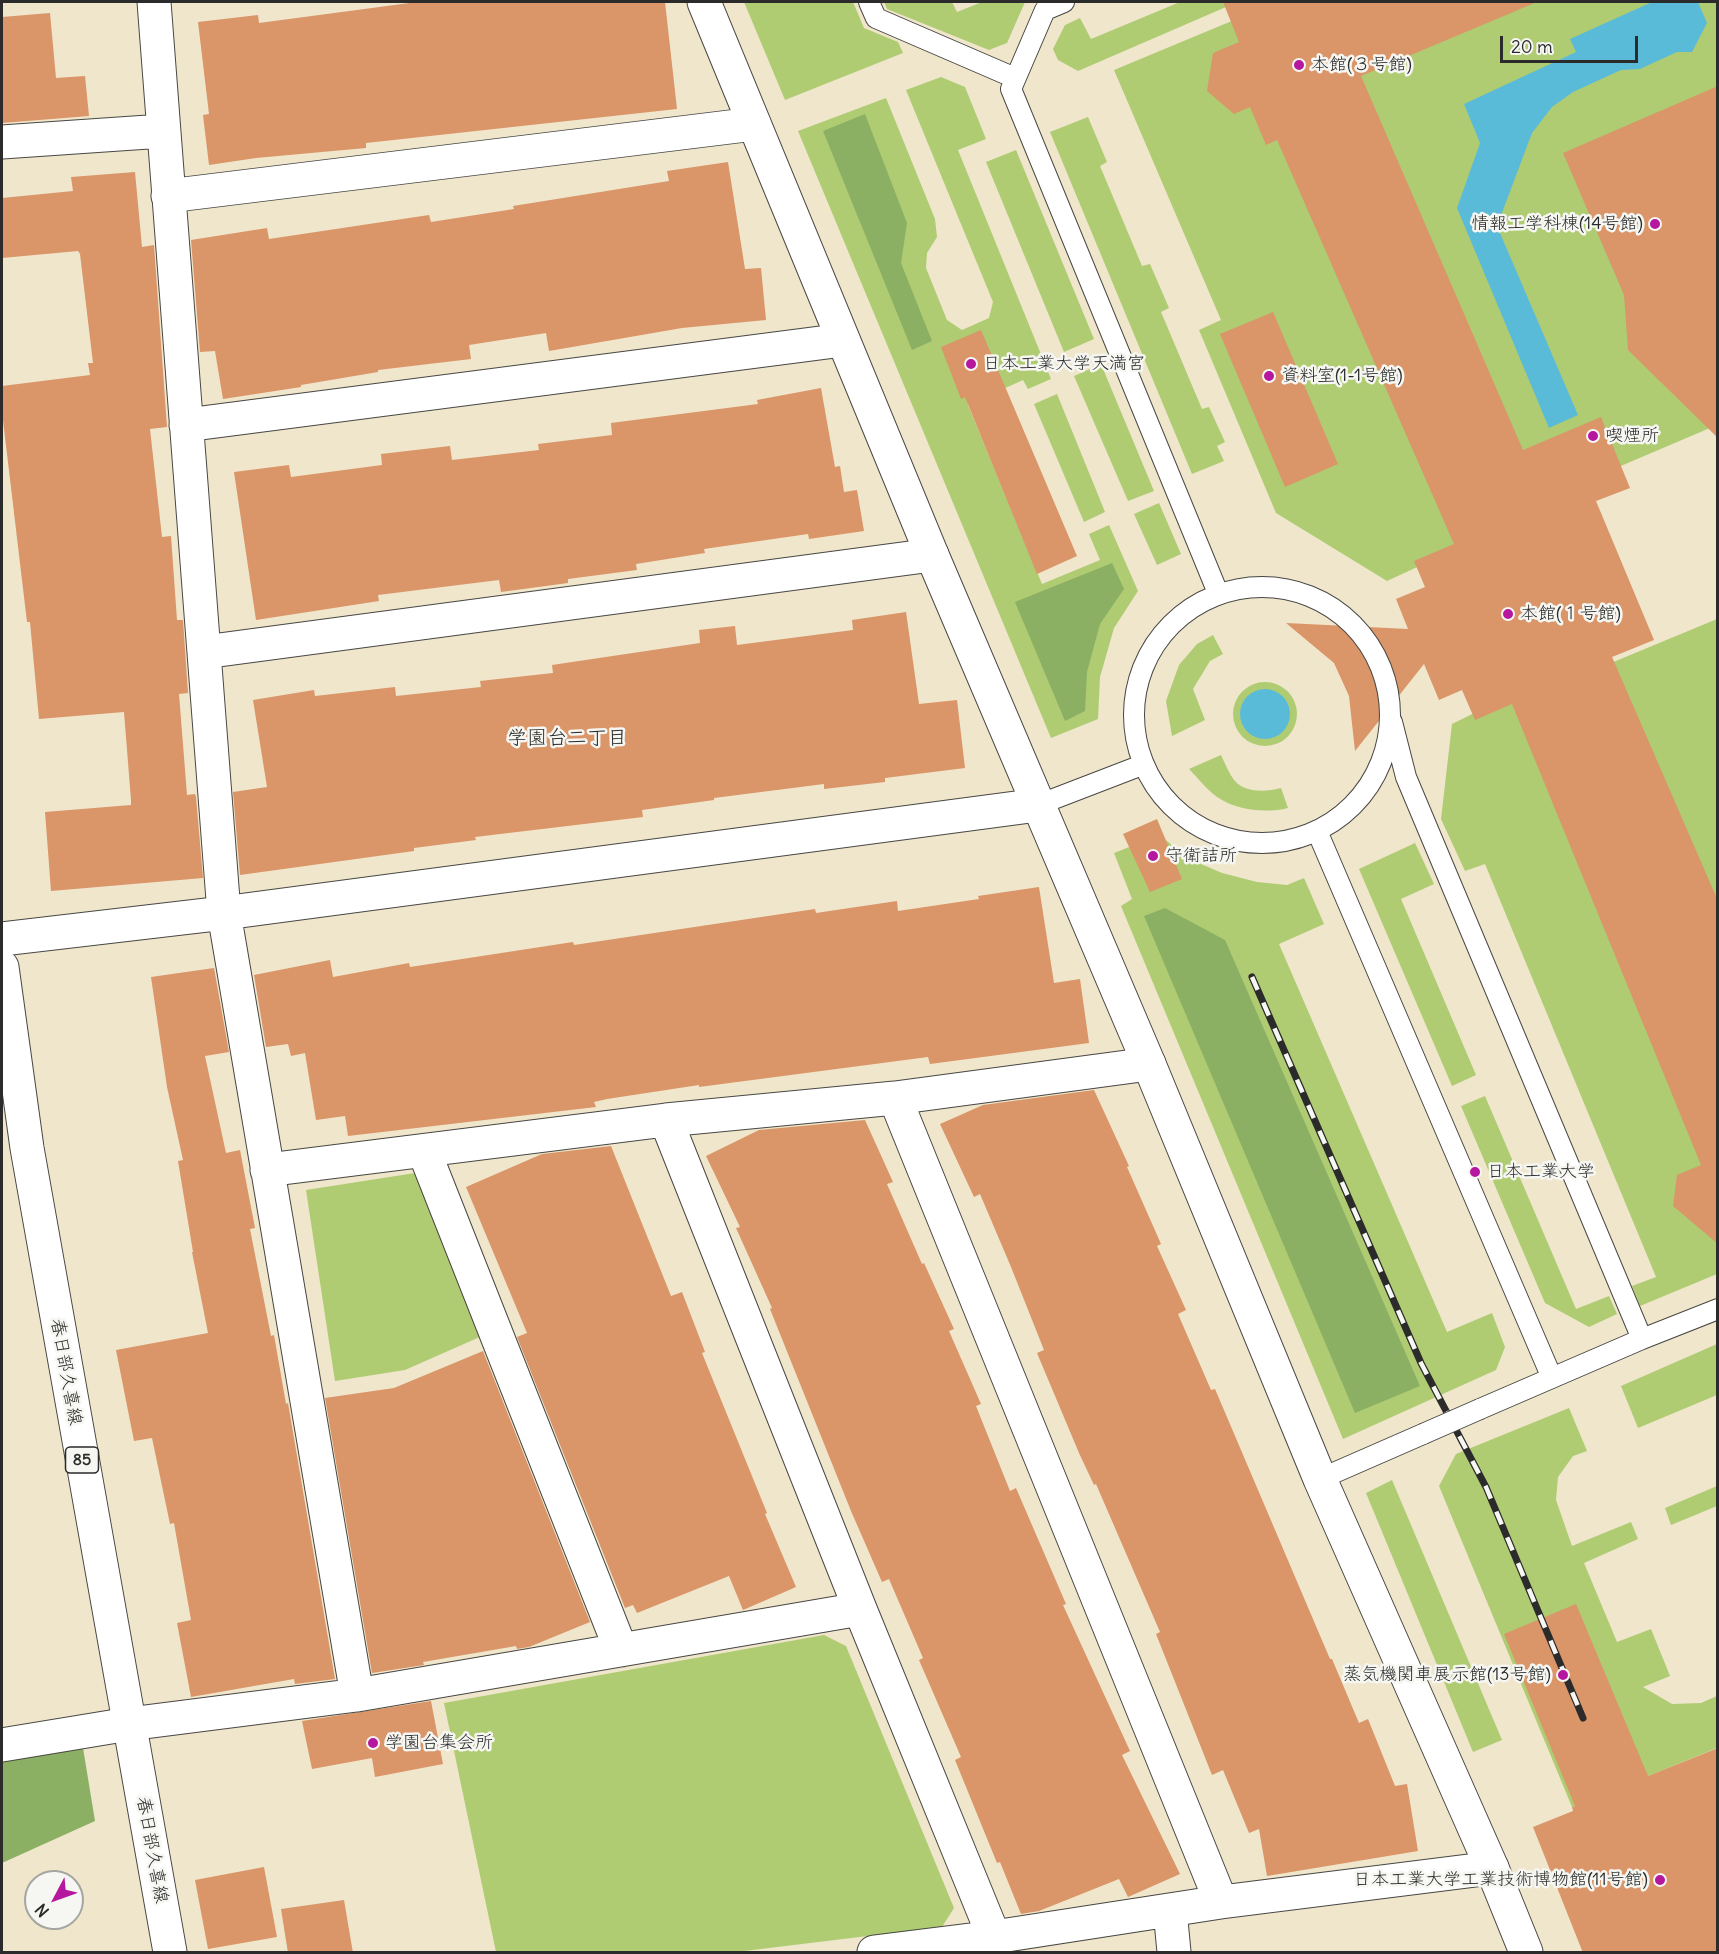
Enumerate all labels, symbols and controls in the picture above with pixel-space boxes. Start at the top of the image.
scale bar [1503,24,1641,62]
text: 20 m [1511,35,1553,58]
place label: 本館(３号館) [1311,54,1412,76]
marker: 本館(３号館) [1292,58,1306,72]
place label: 情報工学科棟(14号館) [1471,213,1643,235]
marker: 情報工学科棟(14号館) [1648,217,1662,231]
place label: 日本工業大学天満宮 [983,353,1145,375]
marker: 日本工業大学天満宮 [964,357,978,371]
place label: 資料室(1-1号館) [1281,365,1403,387]
marker: 資料室(1-1号館) [1262,369,1276,383]
place label: 喫煙所 [1605,425,1659,447]
marker: 喫煙所 [1586,429,1600,443]
place label: 本館(１号館) [1520,603,1621,625]
marker: 本館(１号館) [1501,607,1515,621]
district label: 学園台二丁目 [507,726,627,750]
place label: 守衛詰所 [1165,845,1237,867]
marker: 守衛詰所 [1146,849,1160,863]
place label: 日本工業大学 [1487,1161,1595,1183]
marker: 日本工業大学 [1468,1165,1482,1179]
street label: 春日部久喜線 [46,1317,86,1427]
road number: 85 [66,1447,98,1473]
place label: 蒸気機関車展示館(13号館) [1343,1664,1551,1686]
marker: 蒸気機関車展示館(13号館) [1556,1668,1570,1682]
place label: 学園台集会所 [385,1732,493,1754]
marker: 学園台集会所 [366,1736,380,1750]
street label: 春日部久喜線 [132,1795,172,1905]
place label: 日本工業大学工業技術博物館(11号館) [1353,1869,1648,1891]
north arrow [24,1870,84,1930]
marker: 日本工業大学工業技術博物館(11号館) [1653,1873,1667,1887]
text: N [31,1900,53,1921]

